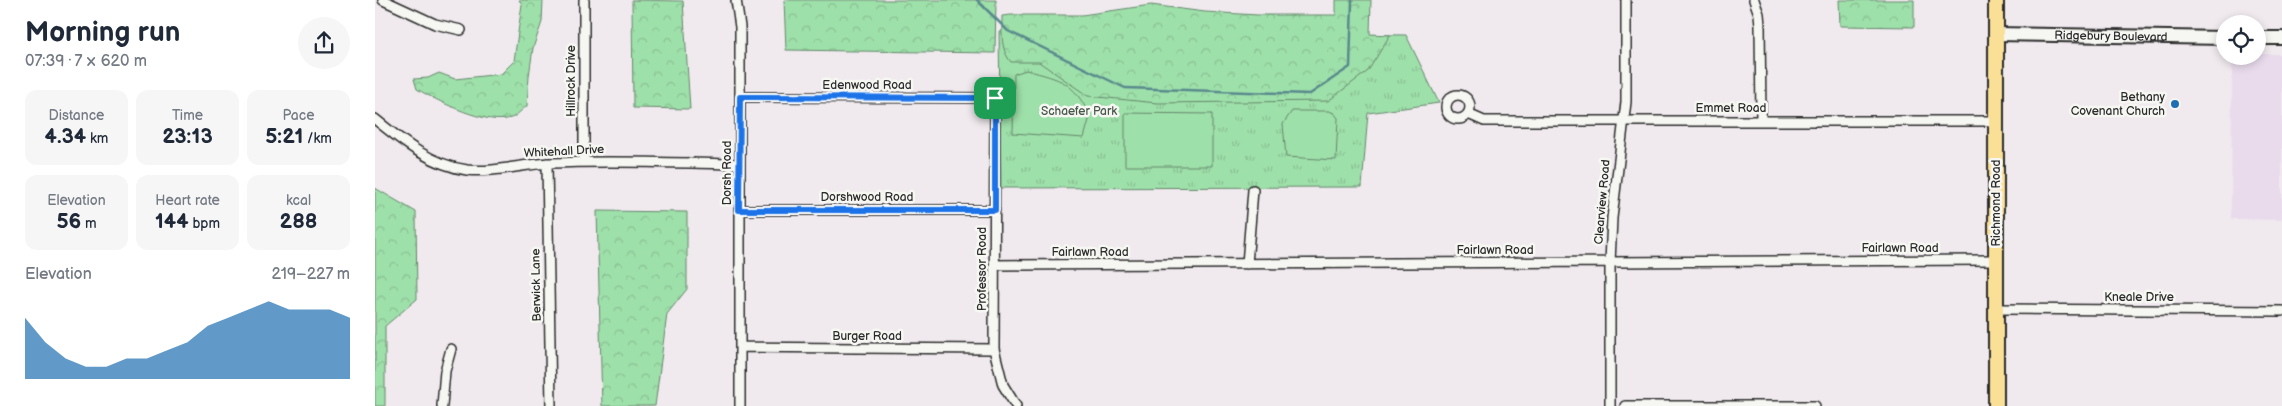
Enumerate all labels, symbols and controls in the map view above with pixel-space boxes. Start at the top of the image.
map controls [2216,15,2266,65]
button: locate [2216,15,2266,65]
text: Morning run [25,16,180,49]
button: share [298,17,350,69]
street label: Ridgebury Boulevard [2054,28,2168,45]
street label: Hillrock Drive [564,45,579,117]
text: 07:39 · 7 × 620 m [25,52,147,71]
pin [974,77,1016,119]
street label: Edenwood Road [822,78,912,93]
icon: arrive [981,84,1009,112]
place label: Bethany Covenant Church [2071,90,2166,119]
marker: Bethany Covenant Church [2169,98,2181,110]
street label: Emmet Road [1696,101,1767,116]
park label: Schaefer Park [1041,104,1117,119]
text: Distance [49,107,104,124]
text: Time [172,107,203,124]
text: Pace [283,107,314,124]
text: 4.34 [45,124,86,149]
text: 23:13 [162,124,213,149]
text: 5:21 [265,124,303,149]
text: km [86,130,108,147]
text: /km [303,130,332,147]
street label: Dorsh Road [720,141,735,205]
street label: Whitehall Drive [523,142,605,161]
street label: Clearview Road [1591,159,1614,245]
street label: Richmond Road [1989,159,2004,247]
street label: Dorshwood Road [821,190,914,205]
text: Elevation [47,192,106,209]
text: Heart rate [155,192,220,209]
text: kcal [286,192,311,209]
text: 56 [56,209,81,234]
text: 144 [155,209,189,234]
text: 288 [280,209,317,234]
text: m [81,215,97,232]
text: bpm [189,215,220,232]
street label: Professor Road [975,227,990,311]
street label: Fairlawn Road [1861,241,1939,256]
street label: Fairlawn Road [1456,243,1534,258]
street label: Fairlawn Road [1051,245,1129,260]
street label: Berwick Lane [528,248,545,322]
text: Elevation [25,265,92,284]
text: 219–227 m [271,265,350,284]
street label: Kneale Drive [2104,290,2174,305]
street label: Burger Road [832,329,902,344]

